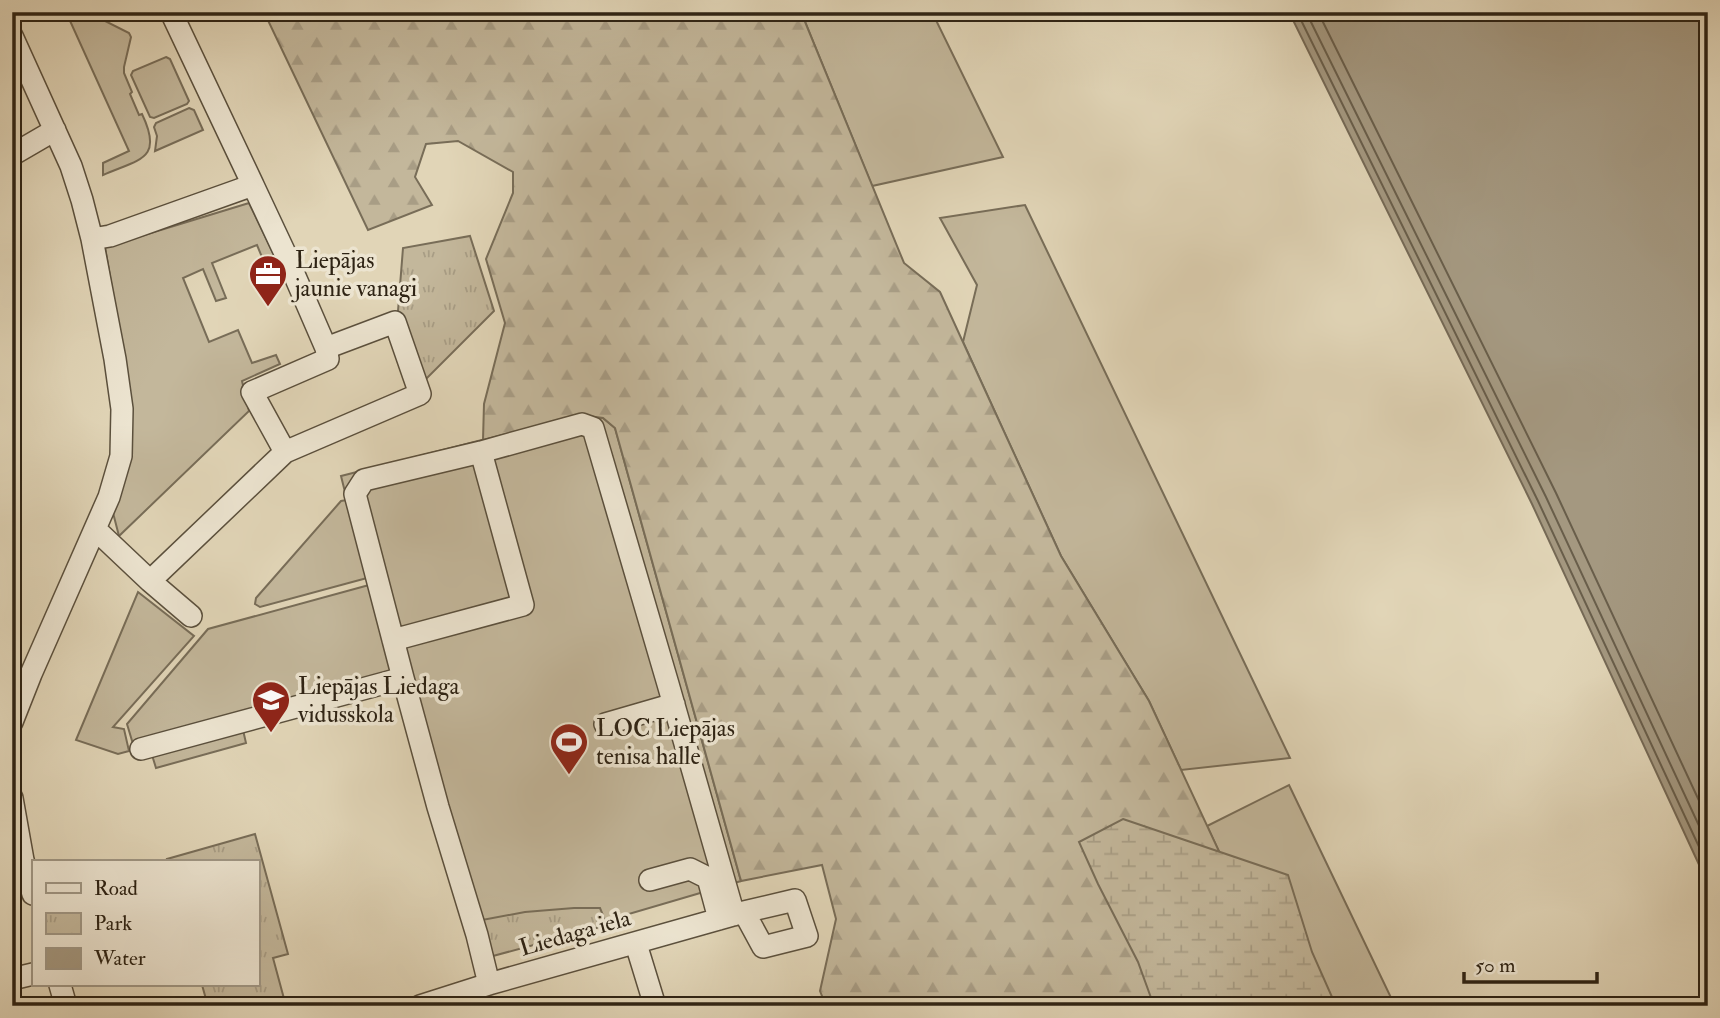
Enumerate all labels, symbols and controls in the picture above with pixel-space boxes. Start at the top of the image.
place label: Liepājas jaunie vanagi [291,245,417,304]
office icon: Liepājas jaunie vanagi [247,253,289,308]
place label: Liepājas Liedaga vidusskola [297,671,461,730]
school or university icon: Liepājas Liedaga vidusskola [250,679,292,734]
place label: LOC Liepājas tenisa halle [596,713,735,772]
sports icon: LOC Liepājas tenisa halle [548,721,590,776]
legend [32,860,259,986]
text: Road [94,875,139,902]
street label: Liedaga iela [516,902,635,964]
text: Park [94,910,132,937]
scale bar [1464,941,1598,985]
text: Water [93,945,146,972]
text: 50 m [1475,952,1516,979]

